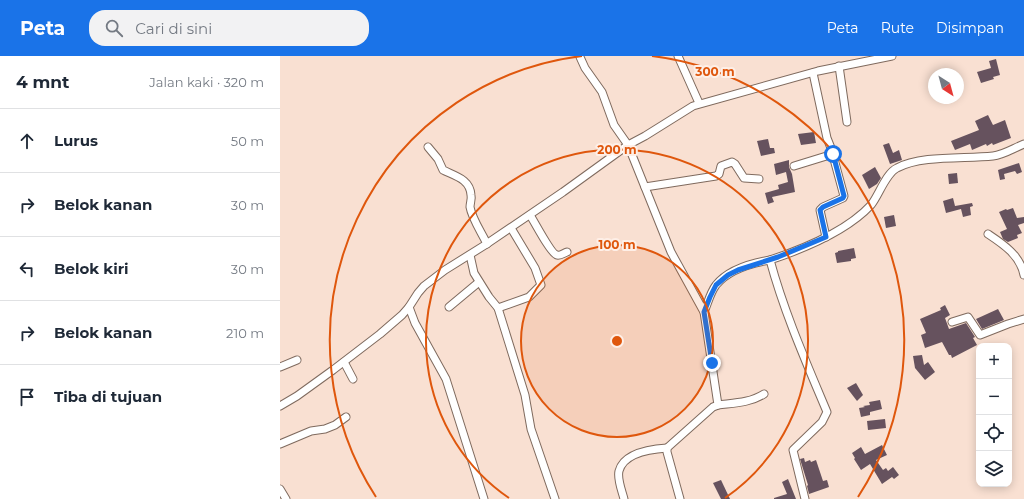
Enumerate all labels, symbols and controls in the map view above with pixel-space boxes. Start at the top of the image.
search box [89,10,369,46]
text: Peta [20,17,65,40]
icon: search [103,17,125,39]
text: Cari di sini [135,19,212,38]
text: Peta [827,19,859,37]
text: Rute [881,19,914,37]
text: Disimpan [936,19,1004,37]
text: 300 m [694,64,735,79]
north arrow [928,68,964,104]
text: 4 mnt [16,72,70,92]
text: Jalan kaki · 320 m [149,74,264,90]
icon: ahead [16,130,38,152]
text: Lurus [54,131,98,150]
text: 50 m [231,133,264,149]
text: 200 m [597,142,637,157]
route start [824,145,842,163]
icon: right [16,194,38,216]
text: Belok kanan [54,195,152,214]
text: 30 m [231,197,264,213]
text: 100 m [599,237,635,252]
icon: left [16,258,38,280]
text: Belok kiri [54,259,129,278]
text: 30 m [231,261,264,277]
icon: right [16,322,38,344]
text: Belok kanan [54,323,152,342]
text: 210 m [226,325,264,341]
centre of rings [610,334,624,348]
map controls [976,343,1012,487]
button: + [976,343,1012,379]
route end [703,354,721,372]
button: − [976,379,1012,415]
icon: arrive [16,386,38,408]
text: Tiba di tujuan [54,387,162,406]
button: locate [976,415,1012,451]
button: layers [976,451,1012,487]

